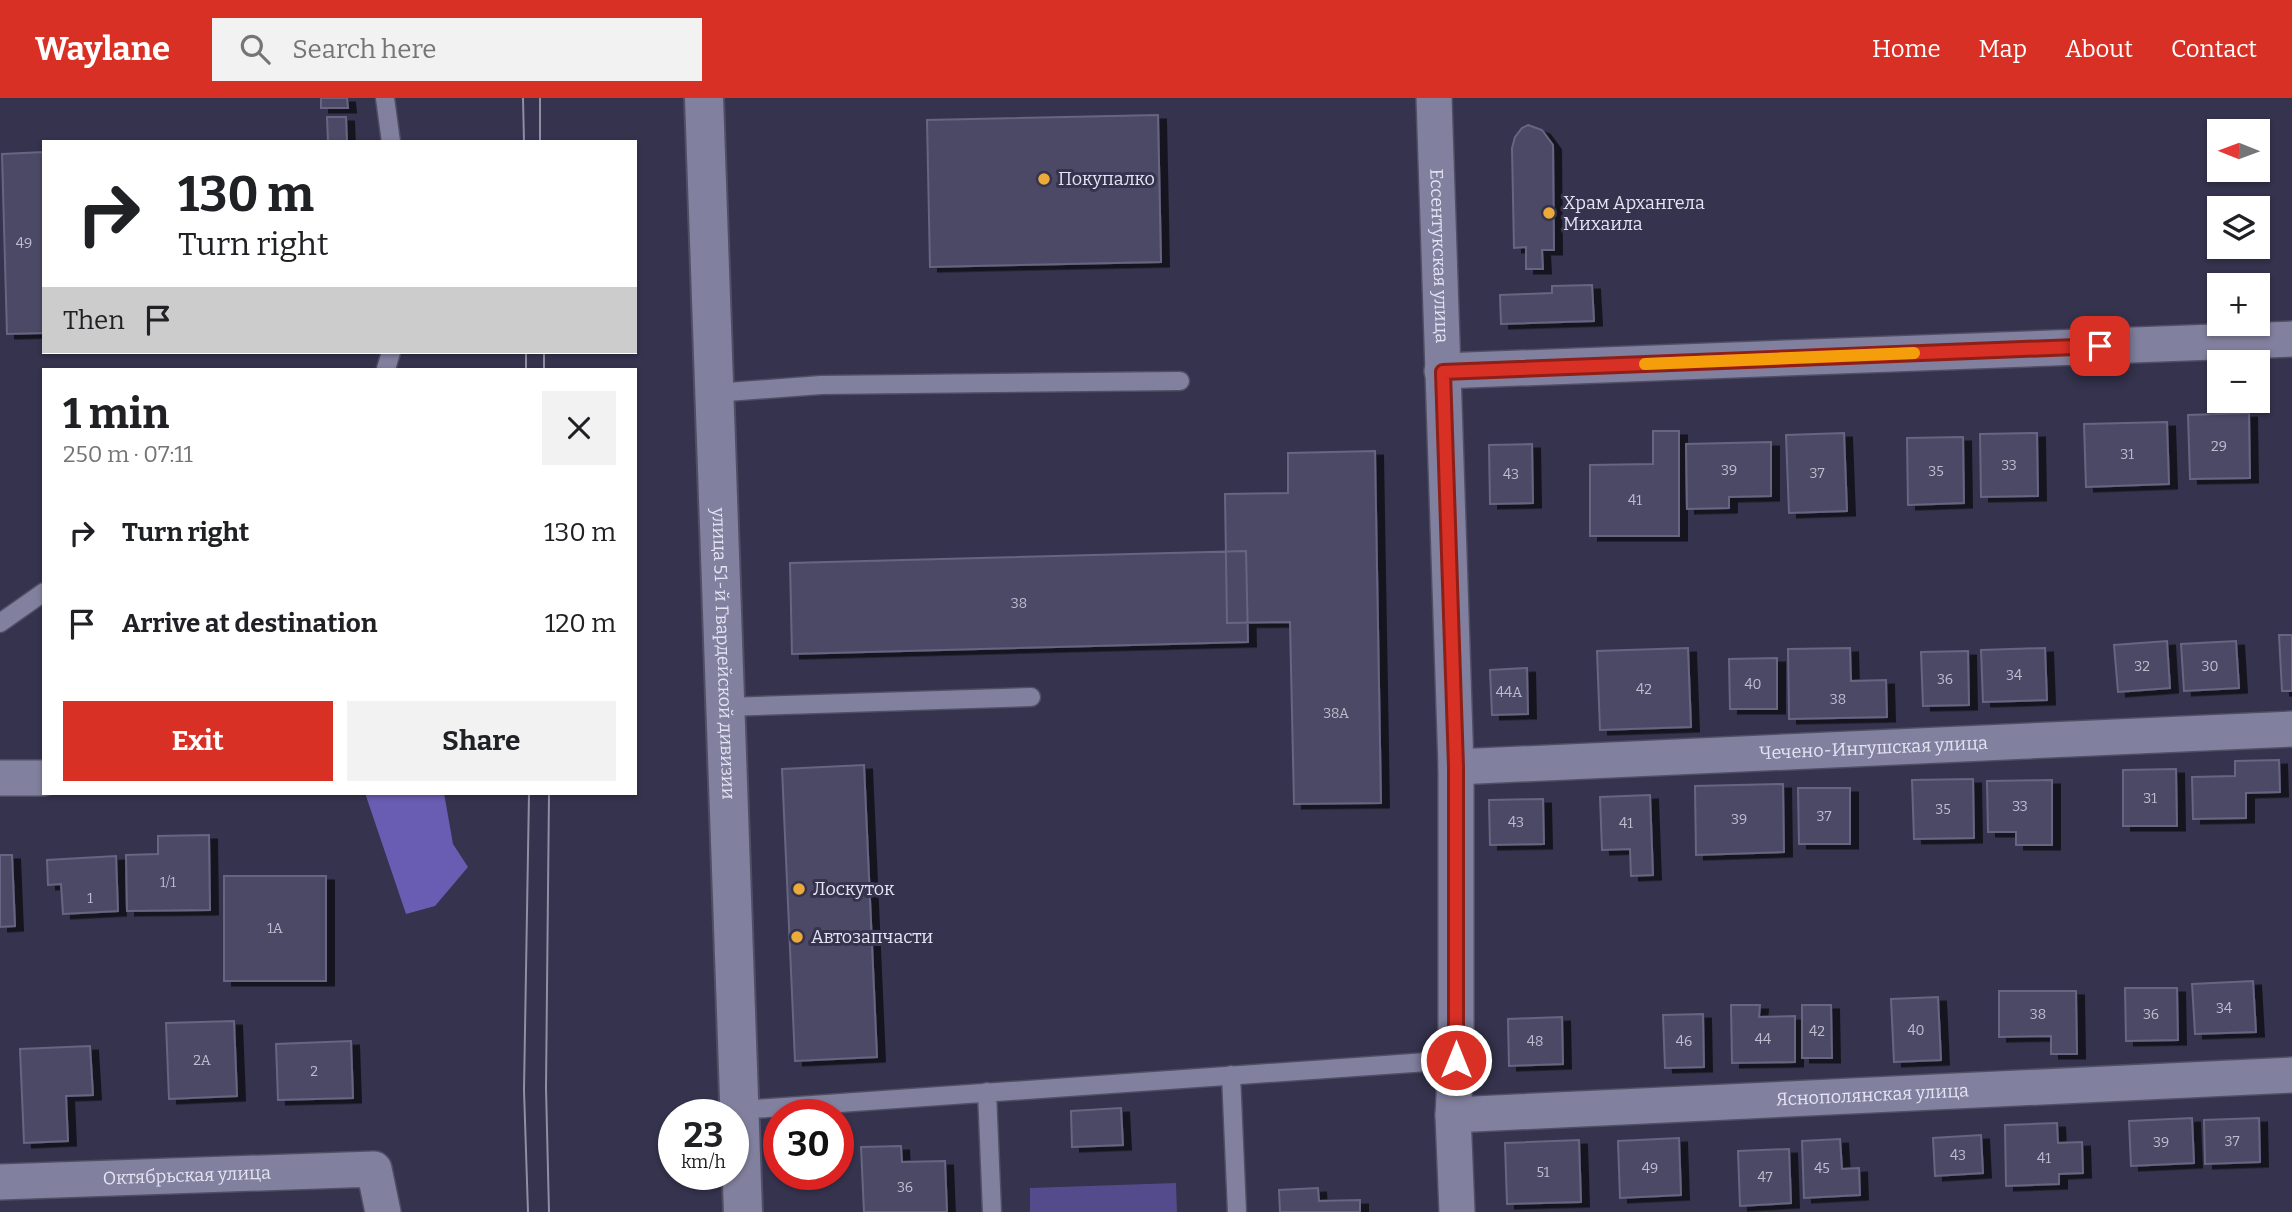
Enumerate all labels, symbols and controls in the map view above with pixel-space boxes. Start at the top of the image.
search box [212,18,702,81]
text: Waylane [35,29,170,69]
icon: search [236,30,274,68]
text: Search here [292,34,437,65]
text: Home [1872,35,1941,63]
text: Map [1979,35,2027,63]
text: About [2065,35,2133,63]
text: Contact [2171,35,2257,63]
north arrow [2207,119,2270,182]
map controls [2207,119,2270,413]
text: 130 m [178,165,314,224]
icon: right [63,168,154,259]
place label: Покупалко [1058,168,1155,190]
street label: Ессентукская улица [1425,168,1453,344]
marker: Покупалко [1036,171,1052,187]
place label: Храм Архангела Михаила [1563,192,1705,235]
button: layers [2207,196,2270,259]
marker: Храм Архангела Михаила [1541,205,1557,221]
text: Turn right [178,225,329,263]
house number: 49 [16,235,32,252]
button: + [2207,273,2270,336]
icon: arrive [139,301,177,339]
text: Then [63,305,125,336]
pin [2070,316,2130,376]
icon: arrive [2081,327,2119,365]
button: − [2207,350,2270,413]
text: 1 min [63,389,169,439]
button: close [542,391,616,465]
house number: 29 [2211,438,2227,455]
text: 250 m · 07:11 [63,440,193,468]
house number: 31 [2120,446,2134,463]
house number: 33 [2001,457,2017,474]
house number: 39 [1721,462,1737,479]
house number: 35 [1928,463,1944,480]
house number: 37 [1809,465,1825,482]
house number: 43 [1503,466,1519,483]
house number: 41 [1628,492,1642,509]
street label: улица 51-й Гвардейской дивизии [707,506,740,800]
icon: right [63,514,101,552]
text: Turn right [122,517,249,548]
text: 130 m [544,517,616,548]
house number: 38 [1011,595,1027,612]
icon: arrive [63,605,101,643]
text: Arrive at destination [122,608,377,639]
text: 120 m [545,608,616,639]
house number: 32 [2134,658,2150,675]
house number: 30 [2202,658,2218,675]
house number: 34 [2006,667,2022,684]
house number: 36 [1937,671,1953,688]
house number: 40 [1744,676,1762,693]
house number: 42 [1636,681,1652,698]
house number: 44А [1496,684,1522,701]
house number: 38 [1830,691,1846,708]
button: Exit [63,701,333,781]
button: Share [347,701,616,781]
house number: 38А [1323,705,1349,722]
street label: Чечено-Ингушская улица [1759,732,1988,764]
house number: 31 [2143,790,2157,807]
house number: 33 [2012,798,2028,815]
house number: 35 [1935,801,1951,818]
house number: 37 [1816,808,1832,825]
house number: 39 [1731,811,1747,828]
house number: 43 [1508,814,1524,831]
house number: 41 [1619,815,1633,832]
house number: 1/1 [160,874,176,891]
place label: Лоскуток [813,878,895,900]
marker: Лоскуток [791,881,807,897]
house number: 1 [87,890,93,907]
house number: 1А [267,920,283,937]
place label: Автозапчасти [811,926,933,948]
marker: Автозапчасти [789,929,805,945]
house number: 34 [2216,1000,2232,1017]
house number: 38 [2030,1006,2046,1023]
house number: 36 [2143,1006,2159,1023]
house number: 40 [1907,1022,1925,1039]
position arrow [1419,1023,1493,1097]
house number: 42 [1809,1023,1825,1040]
house number: 44 [1755,1031,1771,1048]
house number: 48 [1527,1033,1543,1050]
house number: 46 [1676,1033,1692,1050]
house number: 2А [193,1052,211,1069]
house number: 2 [310,1063,318,1080]
street label: Яснополянская улица [1776,1079,1970,1111]
speed limit sign: 30 [763,1099,854,1190]
text: 23 [684,1114,723,1156]
house number: 37 [2224,1133,2240,1150]
house number: 39 [2153,1134,2169,1151]
house number: 43 [1950,1147,1966,1164]
house number: 41 [2037,1150,2051,1167]
text: km/h [681,1151,726,1173]
house number: 49 [1642,1160,1658,1177]
house number: 45 [1814,1160,1830,1177]
street label: Октябрьская улица [103,1162,271,1189]
house number: 51 [1537,1164,1550,1181]
house number: 47 [1757,1169,1773,1186]
house number: 36 [897,1179,913,1196]

